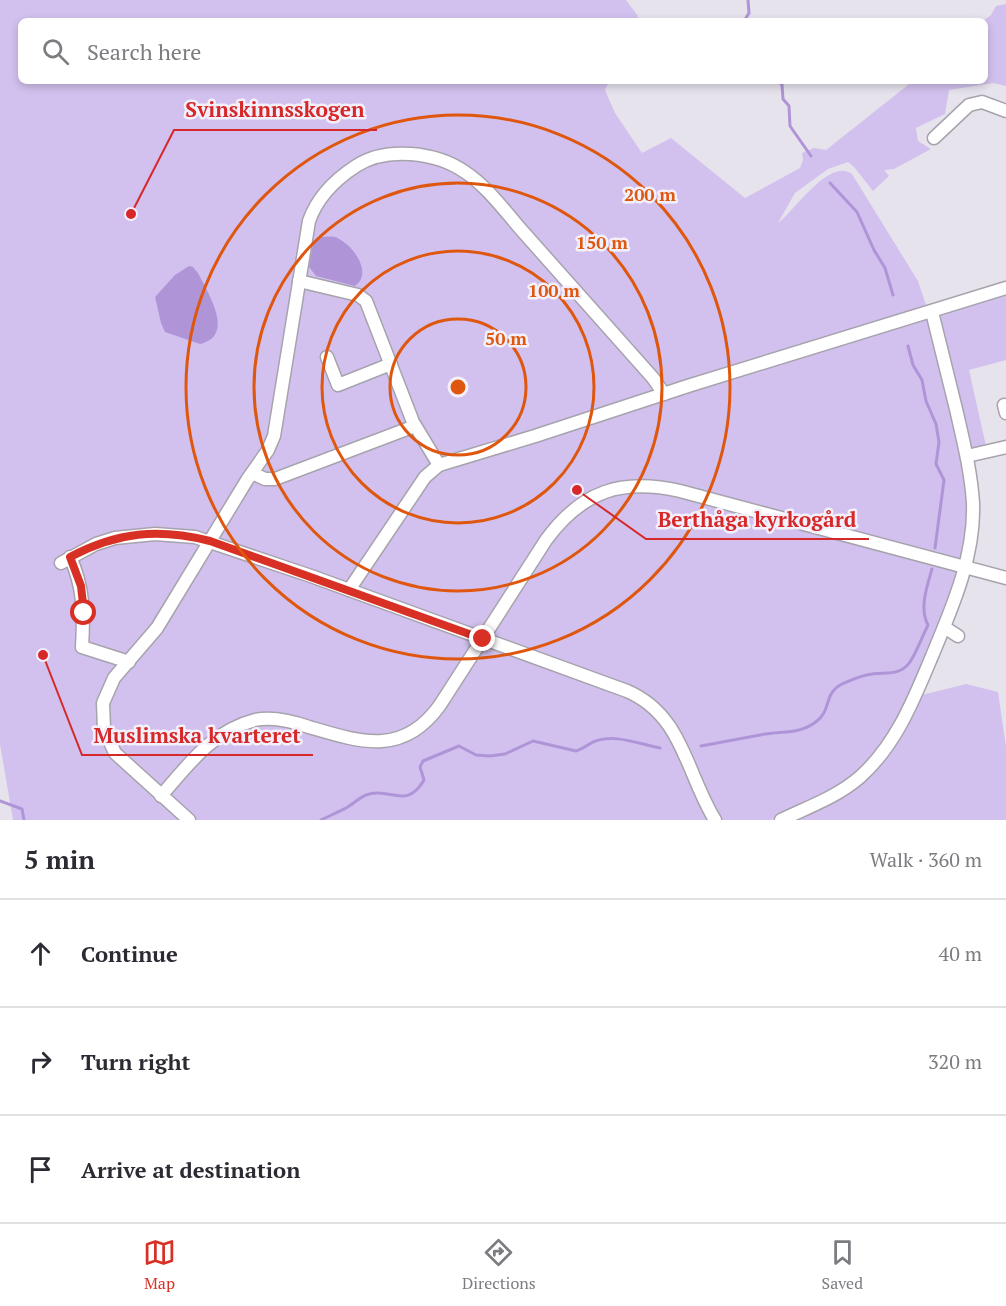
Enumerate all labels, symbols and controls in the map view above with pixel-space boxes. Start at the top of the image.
search box [18,18,988,84]
icon: search [39,35,72,68]
text: Search here [87,37,201,66]
callout: Svinskinnsskogen [174,91,377,130]
text: Svinskinnsskogen [185,95,365,123]
text: 200 m [624,182,676,206]
text: 150 m [576,230,628,254]
text: 100 m [528,278,580,302]
text: 50 m [485,326,527,350]
centre of rings [448,377,468,397]
callout: Berthåga kyrkogård [646,500,869,539]
text: Berthåga kyrkogård [658,505,857,533]
route start [70,599,96,625]
route end [469,625,495,651]
callout: Muslimska kvarteret [82,716,313,755]
text: Muslimska kvarteret [93,721,301,749]
text: 5 min [24,842,95,876]
text: Walk · 360 m [870,846,982,873]
icon: ahead [24,937,57,970]
text: Continue [81,939,178,968]
text: 40 m [939,940,982,967]
icon: right [24,1045,57,1078]
text: Turn right [81,1047,190,1076]
text: 320 m [928,1048,982,1075]
icon: arrive [24,1153,57,1186]
text: Arrive at destination [81,1155,300,1184]
tab: Map [143,1236,176,1294]
tab: Directions [462,1236,536,1294]
tab: Saved [822,1236,863,1294]

